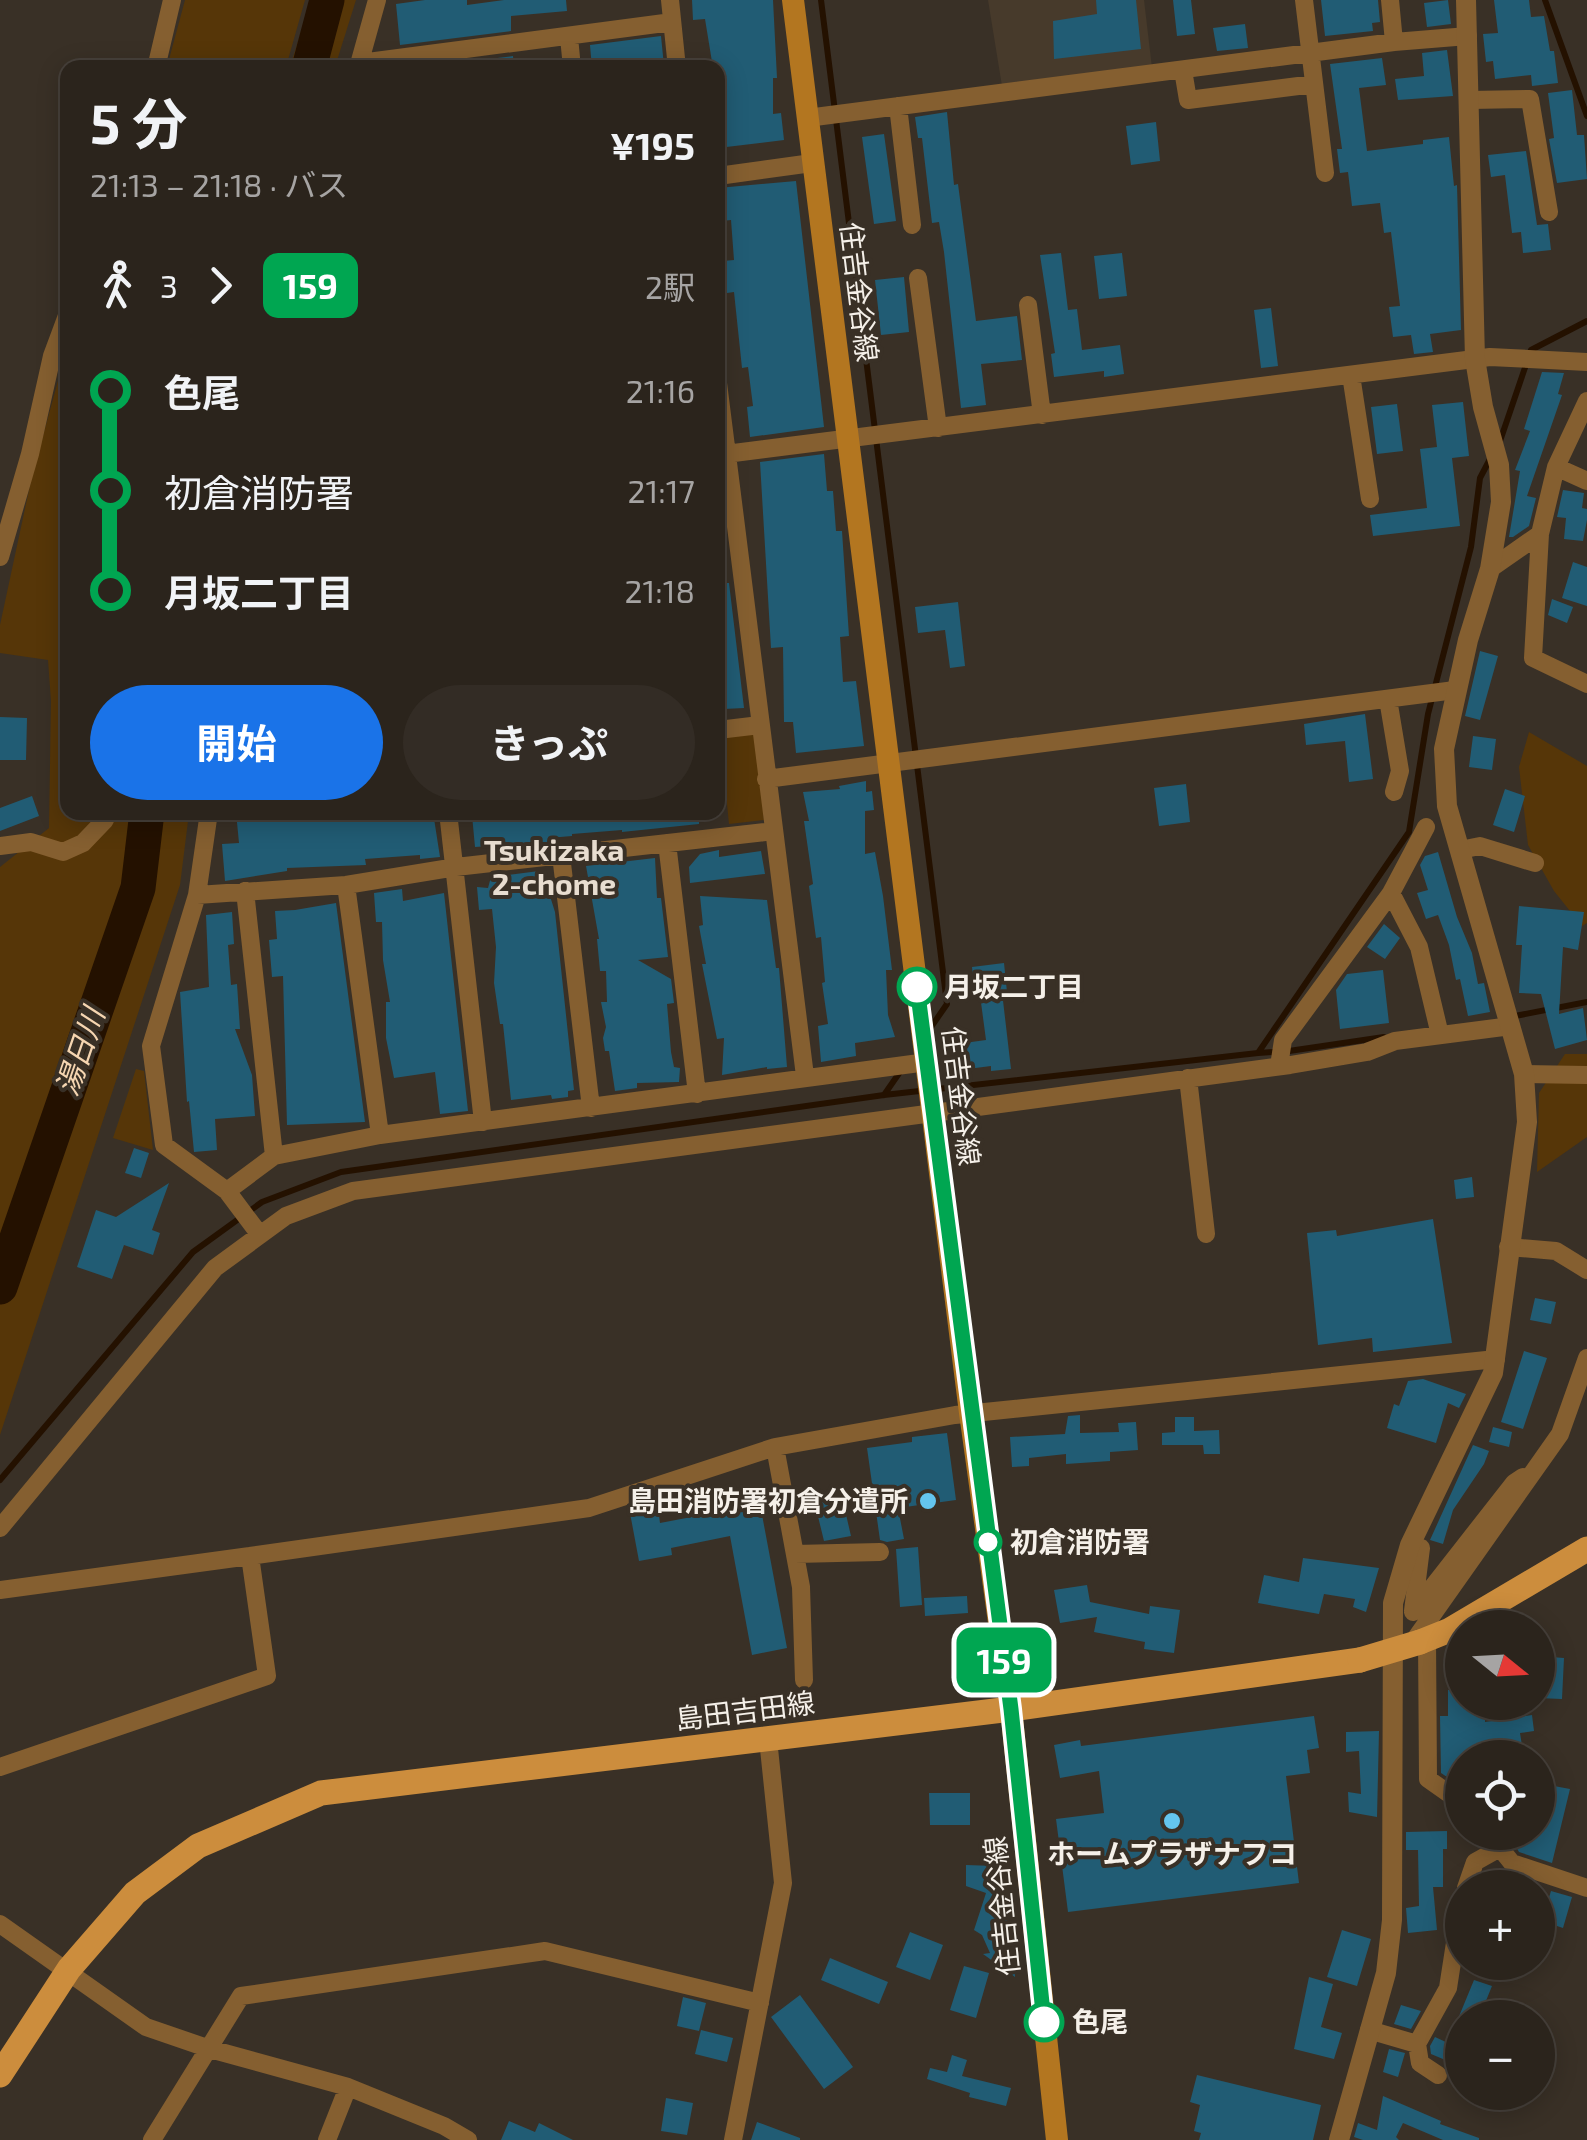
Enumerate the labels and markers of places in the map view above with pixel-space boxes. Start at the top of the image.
marker: 月坂二丁目 [898,968,936,1006]
place label: 月坂二丁目 [944,969,1084,1003]
place label: 島田消防署初倉分遣所 [628,1483,908,1517]
marker: 島田消防署初倉分遣所 [917,1490,939,1512]
place label: 初倉消防署 [1010,1524,1150,1558]
marker: 初倉消防署 [975,1529,1001,1555]
marker: ホームプラザナフコ [1161,1810,1183,1832]
place label: ホームプラザナフコ [1047,1836,1297,1870]
marker: 色尾 [1025,2003,1063,2041]
place label: 色尾 [1072,2004,1128,2038]

